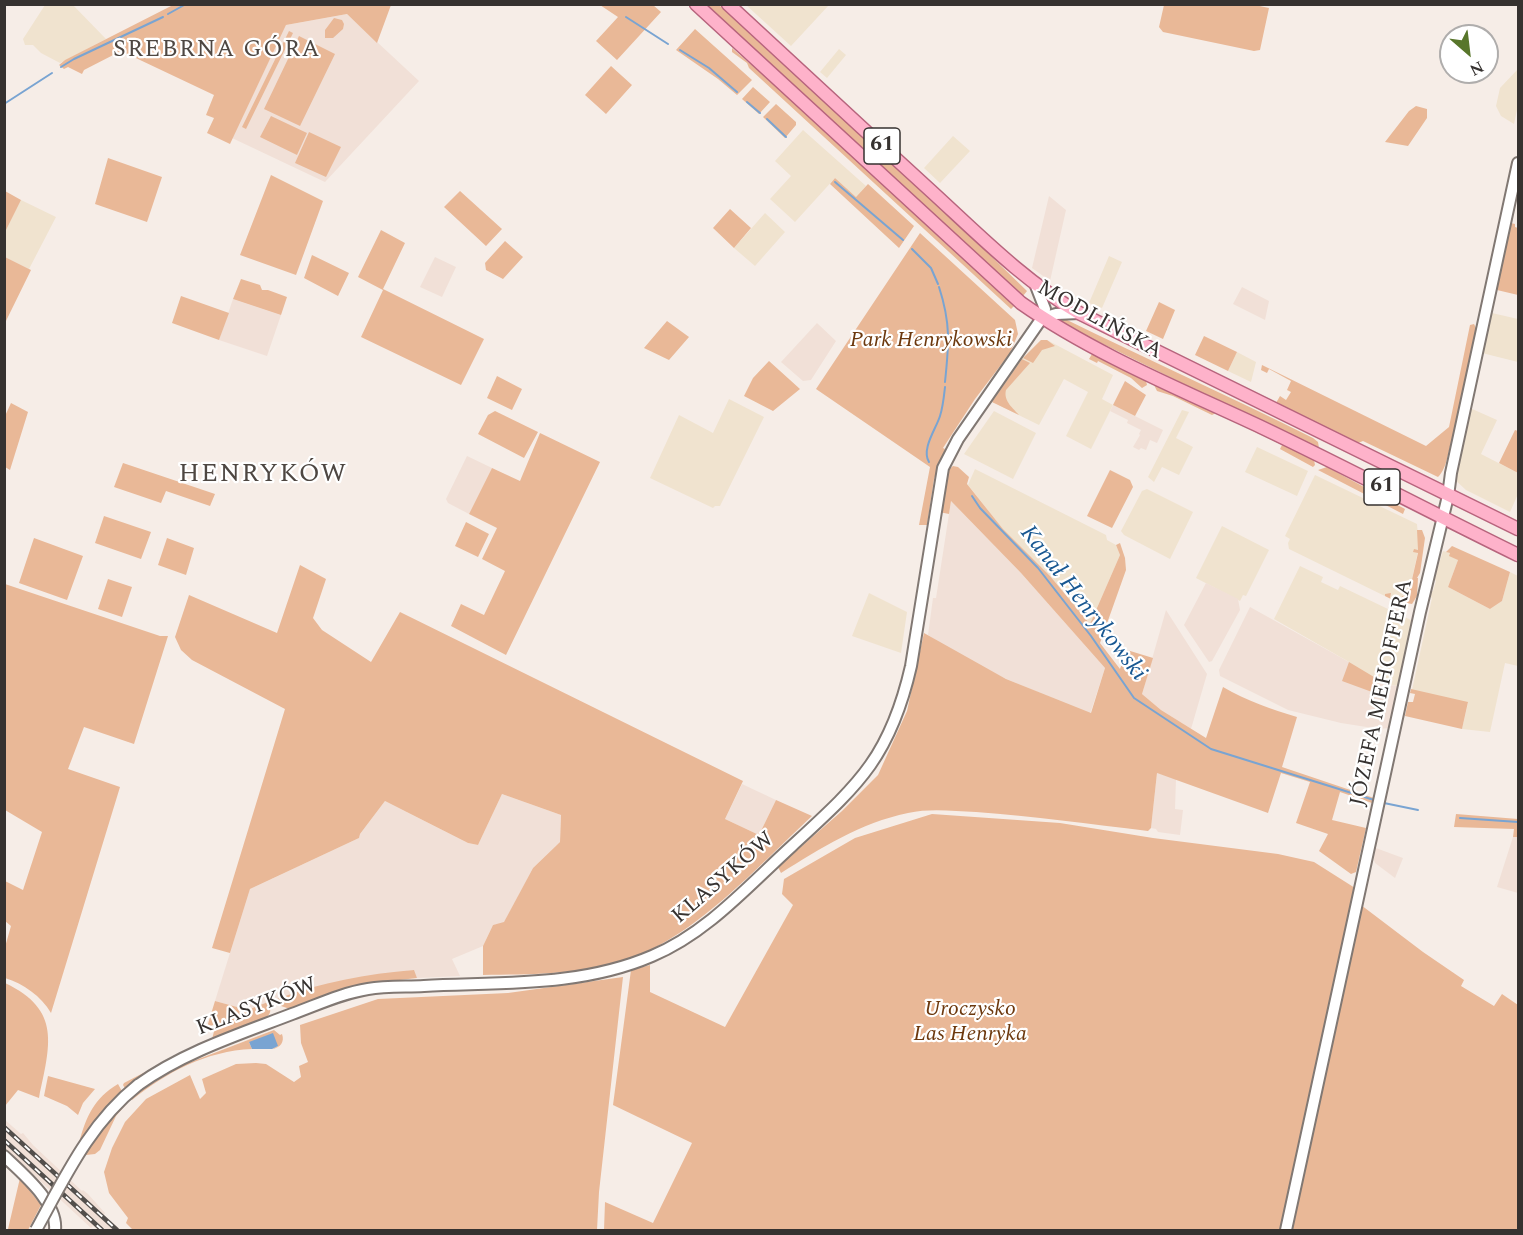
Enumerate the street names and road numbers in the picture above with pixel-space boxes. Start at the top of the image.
road number: 61 [864,128,900,164]
street label: MODLIŃSKA [1032,276,1166,366]
road number: 61 [1364,469,1400,505]
street label: JÓZEFA MEHOFFERA [1346,577,1420,809]
street label: KLASYKÓW [667,827,781,931]
street label: KLASYKÓW [193,973,321,1043]

